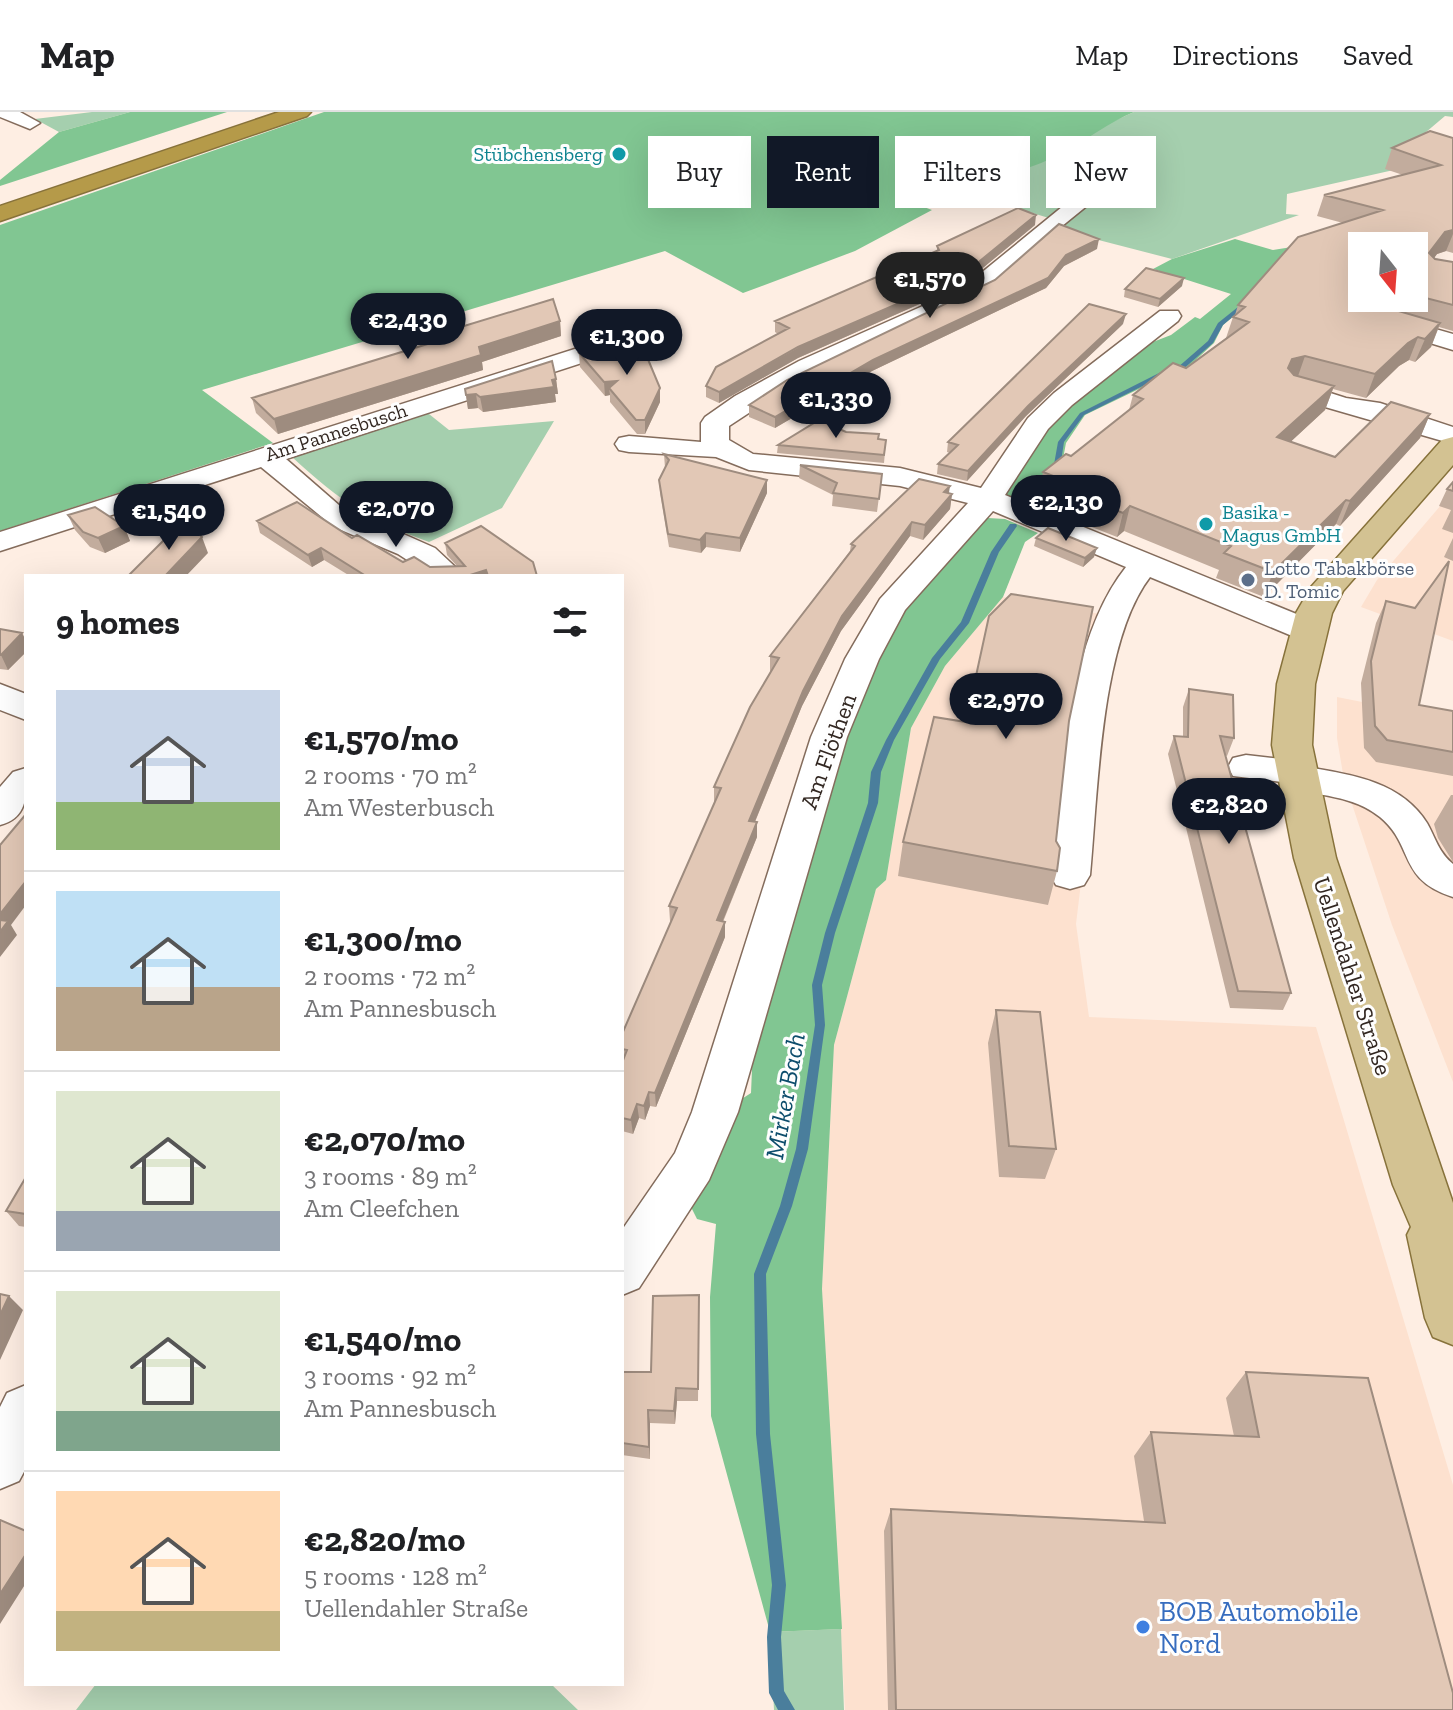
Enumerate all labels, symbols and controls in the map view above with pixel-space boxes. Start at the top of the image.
text: Map [40,32,115,78]
text: Map [1075,39,1128,72]
text: Directions [1172,39,1299,72]
text: Saved [1343,39,1413,72]
chip: Buy [648,136,751,208]
chip: Rent [767,136,879,208]
chip: Filters [895,136,1030,208]
chip: New [1046,136,1156,208]
place label: Stübchensberg [474,142,603,166]
marker: Stübchensberg [610,145,628,163]
north arrow [1348,232,1428,312]
map controls [1348,232,1428,312]
pin: €1,570 [865,252,995,320]
text: €1,570 [893,262,967,294]
pin: €2,430 [343,293,473,361]
text: €2,430 [369,303,447,335]
pin: €1,300 [562,309,692,377]
text: €1,300 [589,319,665,351]
pin: €1,330 [771,372,901,440]
text: €1,330 [799,382,873,414]
street label: Am Pannesbusch [262,397,411,466]
pin: €2,130 [1001,475,1131,543]
pin: €2,070 [331,481,461,549]
pin: €1,540 [104,484,234,552]
text: €2,130 [1029,485,1103,517]
text: €2,070 [357,491,435,523]
text: €1,540 [131,494,207,526]
place label: Basika - Magus GmbH [1222,500,1341,547]
marker: Basika - Magus GmbH [1197,515,1215,533]
place label: Lotto Tabakbörse D. Tomic [1264,556,1414,603]
marker: Lotto Tabakbörse D. Tomic [1239,571,1257,589]
icon: filters [548,600,592,644]
text: 9 homes [56,602,180,643]
pin: €2,970 [941,673,1071,741]
text: €2,970 [968,683,1044,715]
street label: Am Flöthen [794,689,862,813]
text: €1,570/mo [304,718,459,759]
icon: home [120,722,216,818]
text: 2 rooms · 70 m² [304,759,477,791]
pin: €2,820 [1164,778,1294,846]
text: €2,820 [1190,788,1268,820]
text: Am Westerbusch [304,791,494,823]
street label: Uellendahler Straße [1307,873,1399,1079]
text: €1,300/mo [304,919,462,960]
icon: home [120,923,216,1019]
text: 2 rooms · 72 m² [304,960,475,992]
text: Am Pannesbusch [304,992,496,1024]
water label: Mirker Bach [758,1031,812,1161]
text: €2,070/mo [304,1119,465,1160]
icon: home [120,1123,216,1219]
text: 3 rooms · 89 m² [304,1160,477,1192]
text: Am Cleefchen [304,1192,459,1224]
text: €1,540/mo [304,1319,461,1360]
icon: home [120,1323,216,1419]
text: 3 rooms · 92 m² [304,1360,476,1392]
text: Am Pannesbusch [304,1392,496,1424]
text: €2,820/mo [304,1519,465,1560]
icon: home [120,1523,216,1619]
text: 5 rooms · 128 m² [304,1560,487,1592]
text: Uellendahler Straße [304,1592,528,1624]
place label: BOB Automobile Nord [1159,1595,1358,1660]
marker: BOB Automobile Nord [1134,1618,1152,1636]

